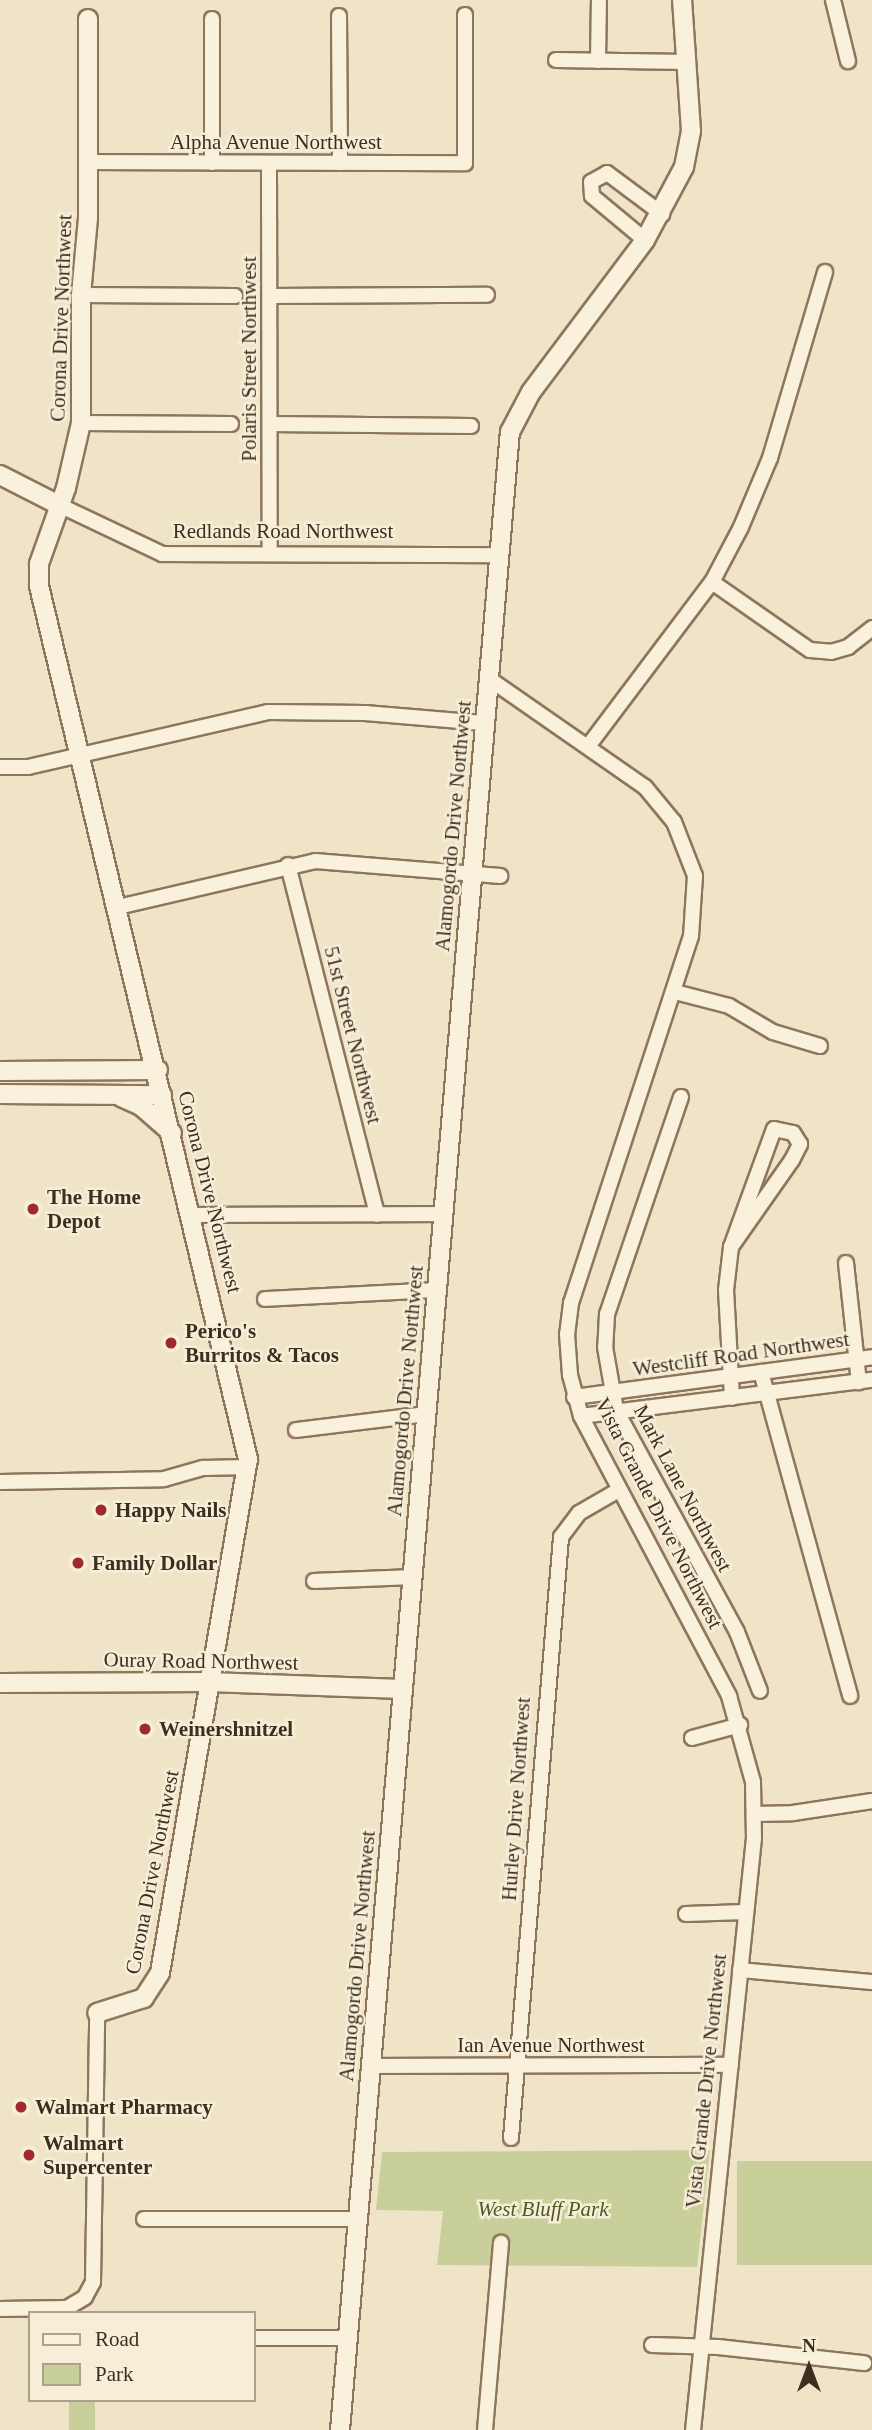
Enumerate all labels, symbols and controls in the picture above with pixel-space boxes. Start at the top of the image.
street label: Alpha Avenue Northwest [169,129,383,155]
street label: Corona Drive Northwest [45,214,77,422]
street label: Polaris Street Northwest [236,256,262,462]
street label: Redlands Road Northwest [173,518,393,544]
street label: Alamogordo Drive Northwest [429,699,477,953]
street label: 51st Street Northwest [319,944,387,1126]
street label: Corona Drive Northwest [173,1088,247,1296]
place label: The Home Depot [47,1184,141,1234]
marker: The Home Depot [25,1201,41,1217]
street label: Alamogordo Drive Northwest [381,1264,429,1518]
place label: Perico's Burritos & Tacos [185,1318,339,1368]
street label: Westcliff Road Northwest [631,1326,851,1382]
marker: Perico's Burritos & Tacos [163,1335,179,1351]
street label: Vista Grande Drive Northwest [590,1393,728,1633]
street label: Mark Lane Northwest [628,1400,738,1576]
place label: Happy Nails [115,1497,226,1523]
marker: Happy Nails [93,1502,109,1518]
place label: Family Dollar [92,1550,217,1576]
marker: Family Dollar [70,1555,86,1571]
street label: Ouray Road Northwest [103,1647,299,1675]
street label: Hurley Drive Northwest [496,1696,536,1902]
place label: Weinershnitzel [159,1716,293,1742]
marker: Weinershnitzel [137,1721,153,1737]
street label: Corona Drive Northwest [120,1768,184,1976]
street label: Alamogordo Drive Northwest [333,1829,381,2083]
street label: Vista Grande Drive Northwest [680,1952,732,2210]
street label: Ian Avenue Northwest [457,2032,645,2058]
place label: Walmart Pharmacy [35,2094,213,2120]
marker: Walmart Pharmacy [13,2099,29,2115]
place label: Walmart Supercenter [43,2130,152,2180]
marker: Walmart Supercenter [21,2147,37,2163]
park label: West Bluff Park [477,2196,609,2222]
legend [28,2311,256,2402]
text: Road [95,2327,139,2351]
north arrow [774,2332,844,2402]
text: N [802,2335,816,2356]
text: Park [95,2362,134,2386]

